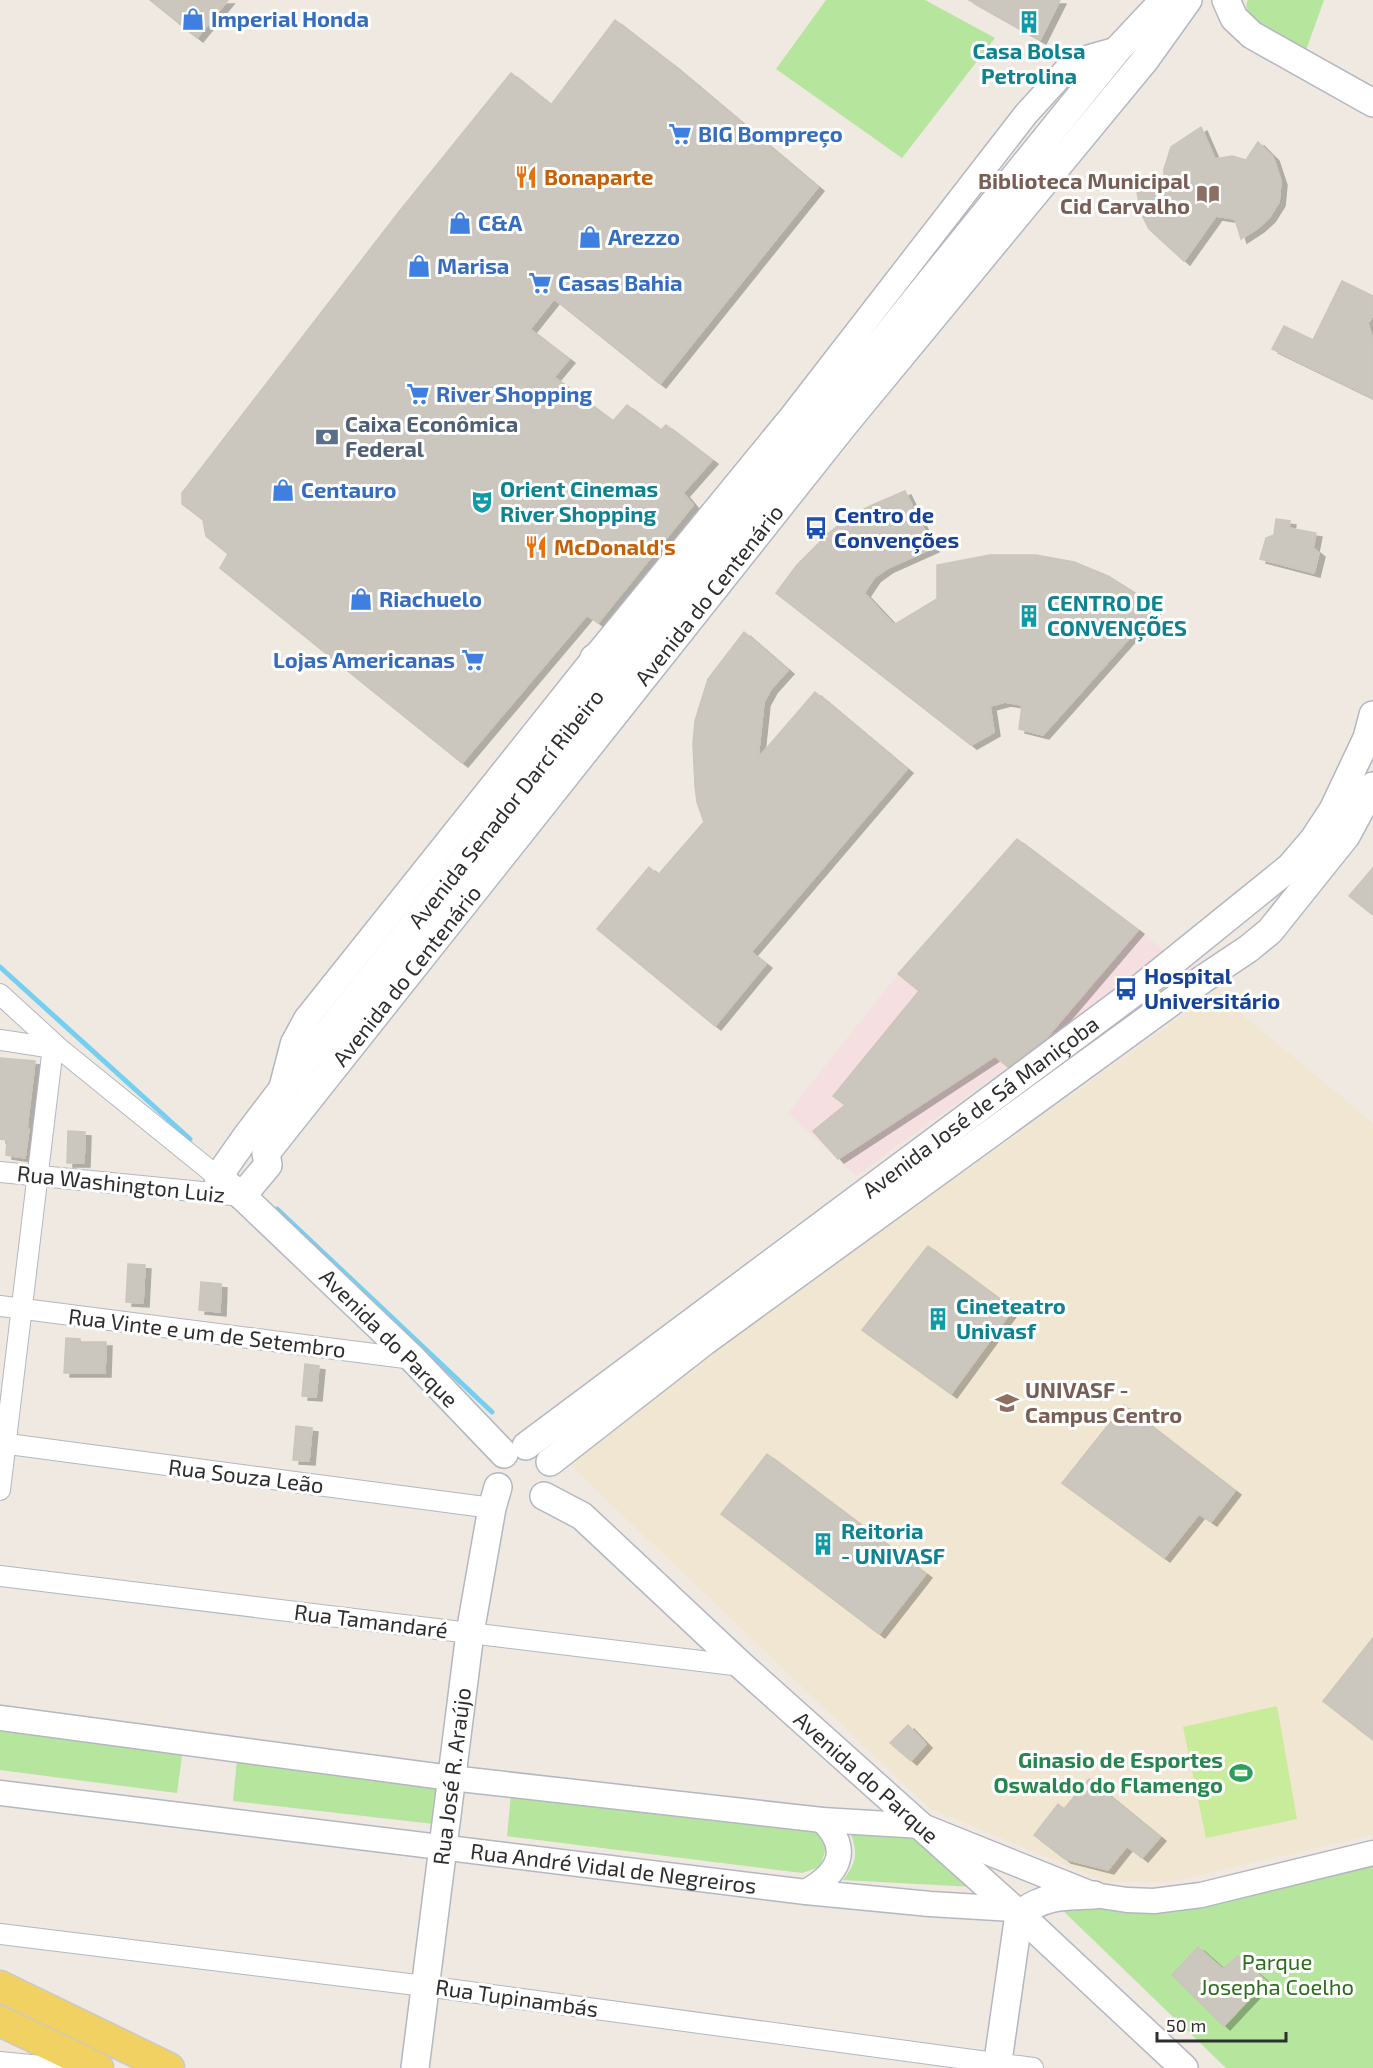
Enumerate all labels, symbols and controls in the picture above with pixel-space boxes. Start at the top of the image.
place label: Imperial Honda [211,5,369,31]
shop icon: Imperial Honda [180,6,206,32]
building icon: Casa Bolsa Petrolina [1016,9,1042,35]
place label: Casa Bolsa Petrolina [973,37,1085,88]
place label: BIG Bompreço [698,120,843,148]
supermarket icon: BIG Bompreço [667,121,693,147]
place label: Bonaparte [544,163,653,189]
restaurant icon: Bonaparte [513,164,539,190]
place label: Biblioteca Municipal Cid Carvalho [978,167,1191,218]
library icon: Biblioteca Municipal Cid Carvalho [1195,181,1221,207]
place label: C&A [478,209,523,235]
shop icon: C&A [447,210,473,236]
place label: Arezzo [608,223,680,249]
shop icon: Arezzo [577,224,603,250]
place label: Marisa [437,252,509,278]
shop icon: Marisa [406,253,432,279]
place label: Casas Bahia [558,269,683,295]
supermarket icon: Casas Bahia [527,270,553,296]
place label: River Shopping [436,380,592,406]
supermarket icon: River Shopping [405,381,431,407]
place label: Caixa Econômica Federal [345,410,518,461]
bank icon: Caixa Econômica Federal [314,424,340,450]
place label: Orient Cinemas River Shopping [500,475,658,526]
place label: Centauro [301,476,396,502]
shop icon: Centauro [270,477,296,503]
theatre icon: Orient Cinemas River Shopping [469,489,495,515]
street label: Avenida do Centenário [628,499,788,690]
place label: Centro de Convenções [834,501,959,554]
bus stop icon: Centro de Convenções [803,515,829,541]
place label: McDonald's [554,533,676,559]
restaurant icon: McDonald's [523,534,549,560]
place label: Riachuelo [379,585,482,611]
shop icon: Riachuelo [348,586,374,612]
place label: CENTRO DE CONVENÇÕES [1047,589,1187,642]
building icon: CENTRO DE CONVENÇÕES [1016,603,1042,629]
place label: Lojas Americanas [273,646,455,672]
supermarket icon: Lojas Americanas [460,647,486,673]
street label: Avenida Senador Darcí Ribeiro [402,683,608,933]
street label: Avenida do Centenário [326,879,486,1071]
place label: Hospital Universitário [1144,962,1280,1013]
bus stop icon: Hospital Universitário [1113,976,1139,1002]
street label: Avenida José de Sá Maniçoba [857,1010,1103,1203]
street label: Rua Washington Luiz [16,1159,226,1207]
street label: Avenida do Parque [315,1263,464,1412]
place label: Cineteatro Univasf [956,1292,1066,1343]
street label: Rua Vinte e um de Setembro [67,1302,347,1362]
building icon: Cineteatro Univasf [925,1306,951,1332]
place label: UNIVASF - Campus Centro [1025,1376,1182,1427]
school or university icon: UNIVASF - Campus Centro [994,1390,1020,1416]
street label: Rua Souza Leão [167,1453,325,1497]
place label: Reitoria - UNIVASF [841,1517,945,1568]
building icon: Reitoria - UNIVASF [810,1531,836,1557]
street label: Rua Tamandaré [293,1598,449,1642]
street label: Rua José R. Araújo [427,1686,475,1867]
street label: Avenida do Parque [789,1705,944,1848]
place label: Ginasio de Esportes Oswaldo do Flamengo [993,1746,1223,1797]
sports icon: Ginasio de Esportes Oswaldo do Flamengo [1228,1760,1254,1786]
street label: Rua André Vidal de Negreiros [469,1837,758,1898]
park label: Parque Josepha Coelho [1200,1948,1354,1999]
street label: Rua Tupinambás [434,1973,600,2021]
scale bar [1157,2005,1286,2043]
text: 50 m [1166,2014,1206,2036]

